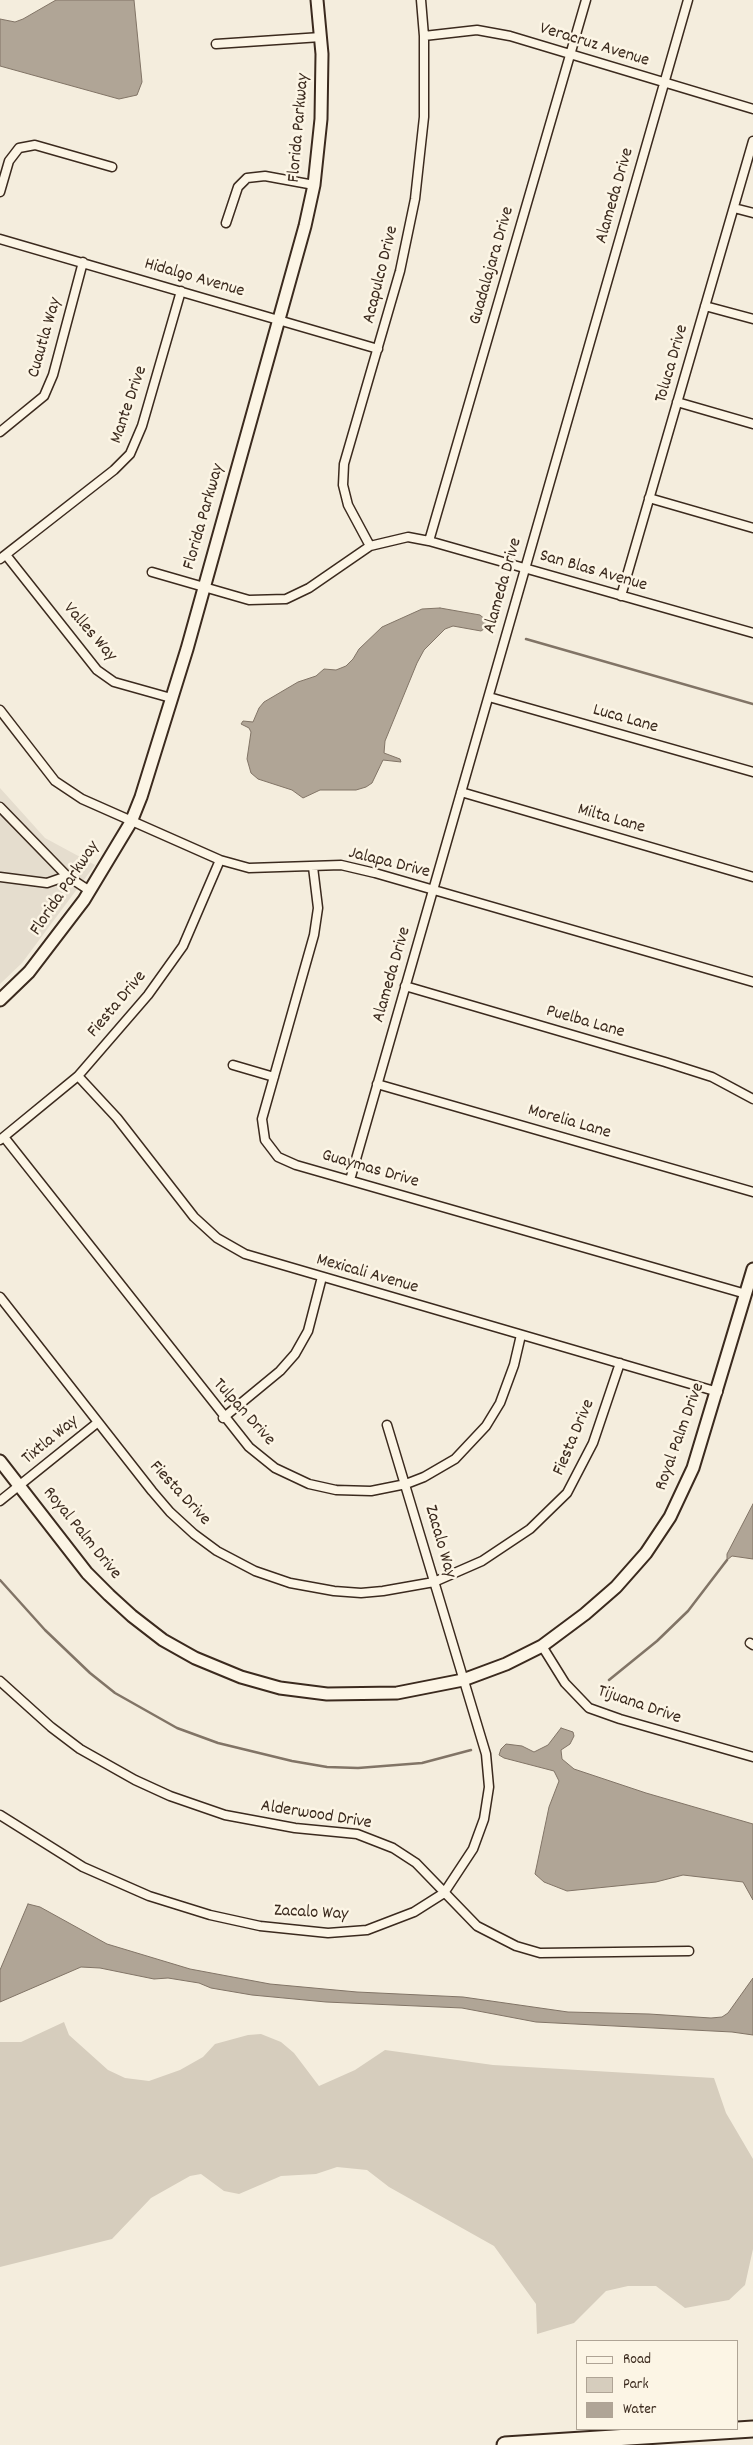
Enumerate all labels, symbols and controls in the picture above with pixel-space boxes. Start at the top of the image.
street label: Veracruz Avenue [537,19,651,73]
street label: Florida Parkway [284,73,316,183]
street label: Alameda Drive [592,146,640,246]
street label: Guadalajara Drive [466,204,520,328]
street label: Acapulco Drive [359,224,405,326]
street label: Hidalgo Avenue [142,254,246,304]
street label: Cuautla Way [24,295,68,381]
street label: Toluca Drive [652,323,694,405]
street label: Mante Drive [107,363,153,447]
street label: Florida Parkway [180,461,230,573]
street label: Alameda Drive [480,536,528,636]
street label: San Blas Avenue [537,546,649,598]
street label: Valles Way [57,599,121,667]
street label: Luca Lane [590,700,660,740]
street label: Milta Lane [575,800,647,840]
street label: Florida Parkway [26,838,106,940]
street label: Jalapa Drive [346,843,432,885]
street label: Alameda Drive [369,925,417,1025]
street label: Fiesta Drive [84,967,152,1043]
street label: Puelba Lane [543,1002,627,1044]
street label: Morelia Lane [525,1101,613,1145]
street label: Guaymas Drive [319,1146,421,1194]
street label: Mexicali Avenue [314,1250,420,1300]
street label: Tulpan Drive [207,1375,279,1451]
street label: Royal Palm Drive [652,1380,710,1494]
street label: Fiesta Drive [549,1397,601,1479]
street label: Tixtla Way [18,1412,84,1470]
street label: Fiesta Drive [144,1457,214,1531]
street label: Royal Palm Drive [37,1483,125,1585]
street label: Zacalo Way [418,1503,460,1581]
street label: Tijuana Drive [594,1682,684,1730]
street label: Alderwood Drive [259,1797,373,1835]
street label: Zacalo Way [273,1901,349,1927]
legend [576,2340,738,2430]
text: Road [623,2349,651,2371]
text: Park [623,2374,649,2396]
text: Water [623,2399,656,2421]

